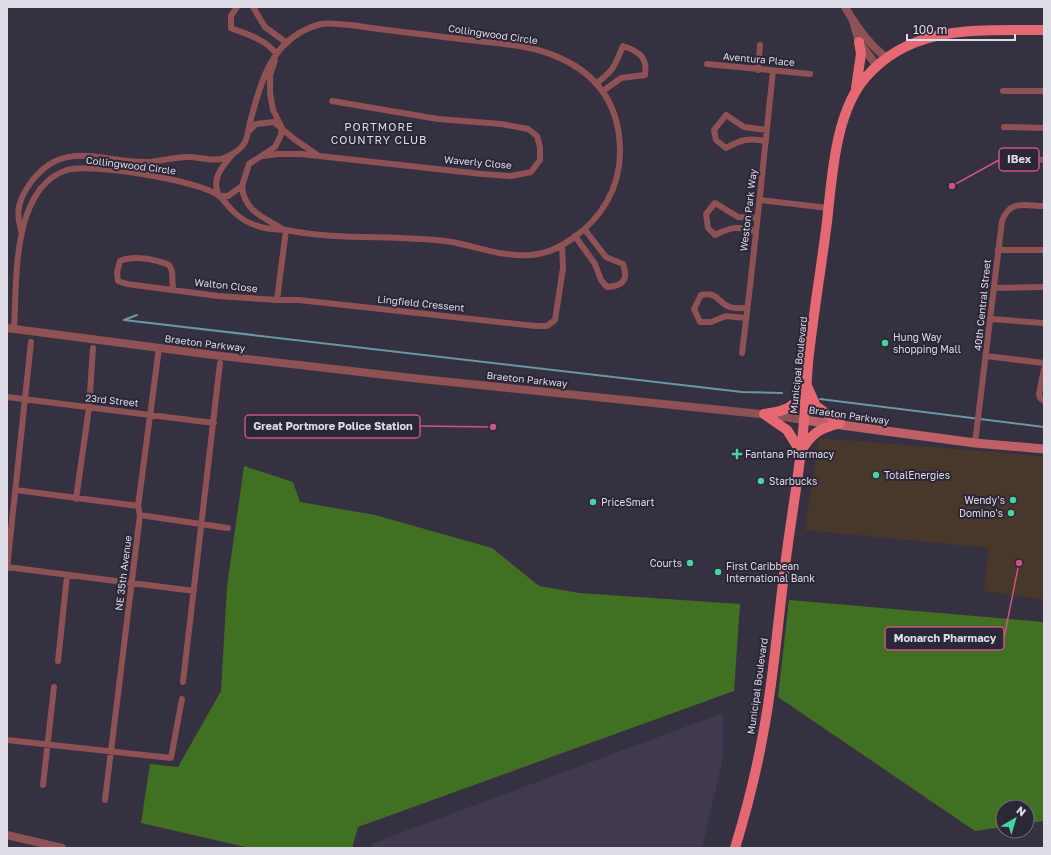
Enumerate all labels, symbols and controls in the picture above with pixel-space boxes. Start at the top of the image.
scale bar [907,16,1015,42]
street label: Collingwood Circle [447,22,539,46]
text: 100 m [913,22,947,37]
street label: Aventura Place [723,50,796,68]
district label: PORTMORE COUNTRY CLUB [331,120,427,146]
callout: IBex [999,148,1039,171]
text: IBex [1007,152,1032,165]
street label: Waverly Close [444,153,513,171]
street label: Collingwood Circle [85,154,177,176]
street label: Weston Park Way [737,168,759,252]
street label: 40th Central Street [971,258,993,352]
street label: Walton Close [194,276,258,294]
street label: Lingfield Cressent [377,292,465,314]
street label: Municipal Boulevard [787,316,809,414]
place label: Hung Way shopping Mall [893,331,961,355]
street label: Braeton Parkway [164,332,246,354]
marker: Hung Way shopping Mall [880,338,890,348]
street label: Braeton Parkway [486,369,568,389]
street label: 23rd Street [85,391,139,409]
street label: Braeton Parkway [808,403,890,427]
callout: Great Portmore Police Station [245,415,420,438]
text: Great Portmore Police Station [253,419,413,432]
place label: Fantana Pharmacy [745,448,834,460]
marker: Fantana Pharmacy [732,449,742,459]
place label: TotalEnergies [884,469,950,481]
marker: TotalEnergies [871,470,881,480]
place label: Starbucks [769,475,817,487]
marker: Starbucks [756,476,766,486]
place label: Wendy's [964,494,1005,506]
marker: Wendy's [1008,495,1018,505]
place label: PriceSmart [601,496,654,508]
marker: PriceSmart [588,497,598,507]
place label: Domino's [959,507,1003,519]
marker: Domino's [1006,508,1016,518]
street label: NE 35th Avenue [112,534,134,611]
place label: Courts [650,557,682,569]
marker: Courts [685,558,695,568]
place label: First Caribbean International Bank [726,560,815,584]
marker: First Caribbean International Bank [713,567,723,577]
callout: Monarch Pharmacy [885,627,1004,650]
text: Monarch Pharmacy [894,631,997,644]
street label: Municipal Boulevard [744,637,770,735]
north arrow [995,799,1035,839]
text: N [1014,803,1029,818]

